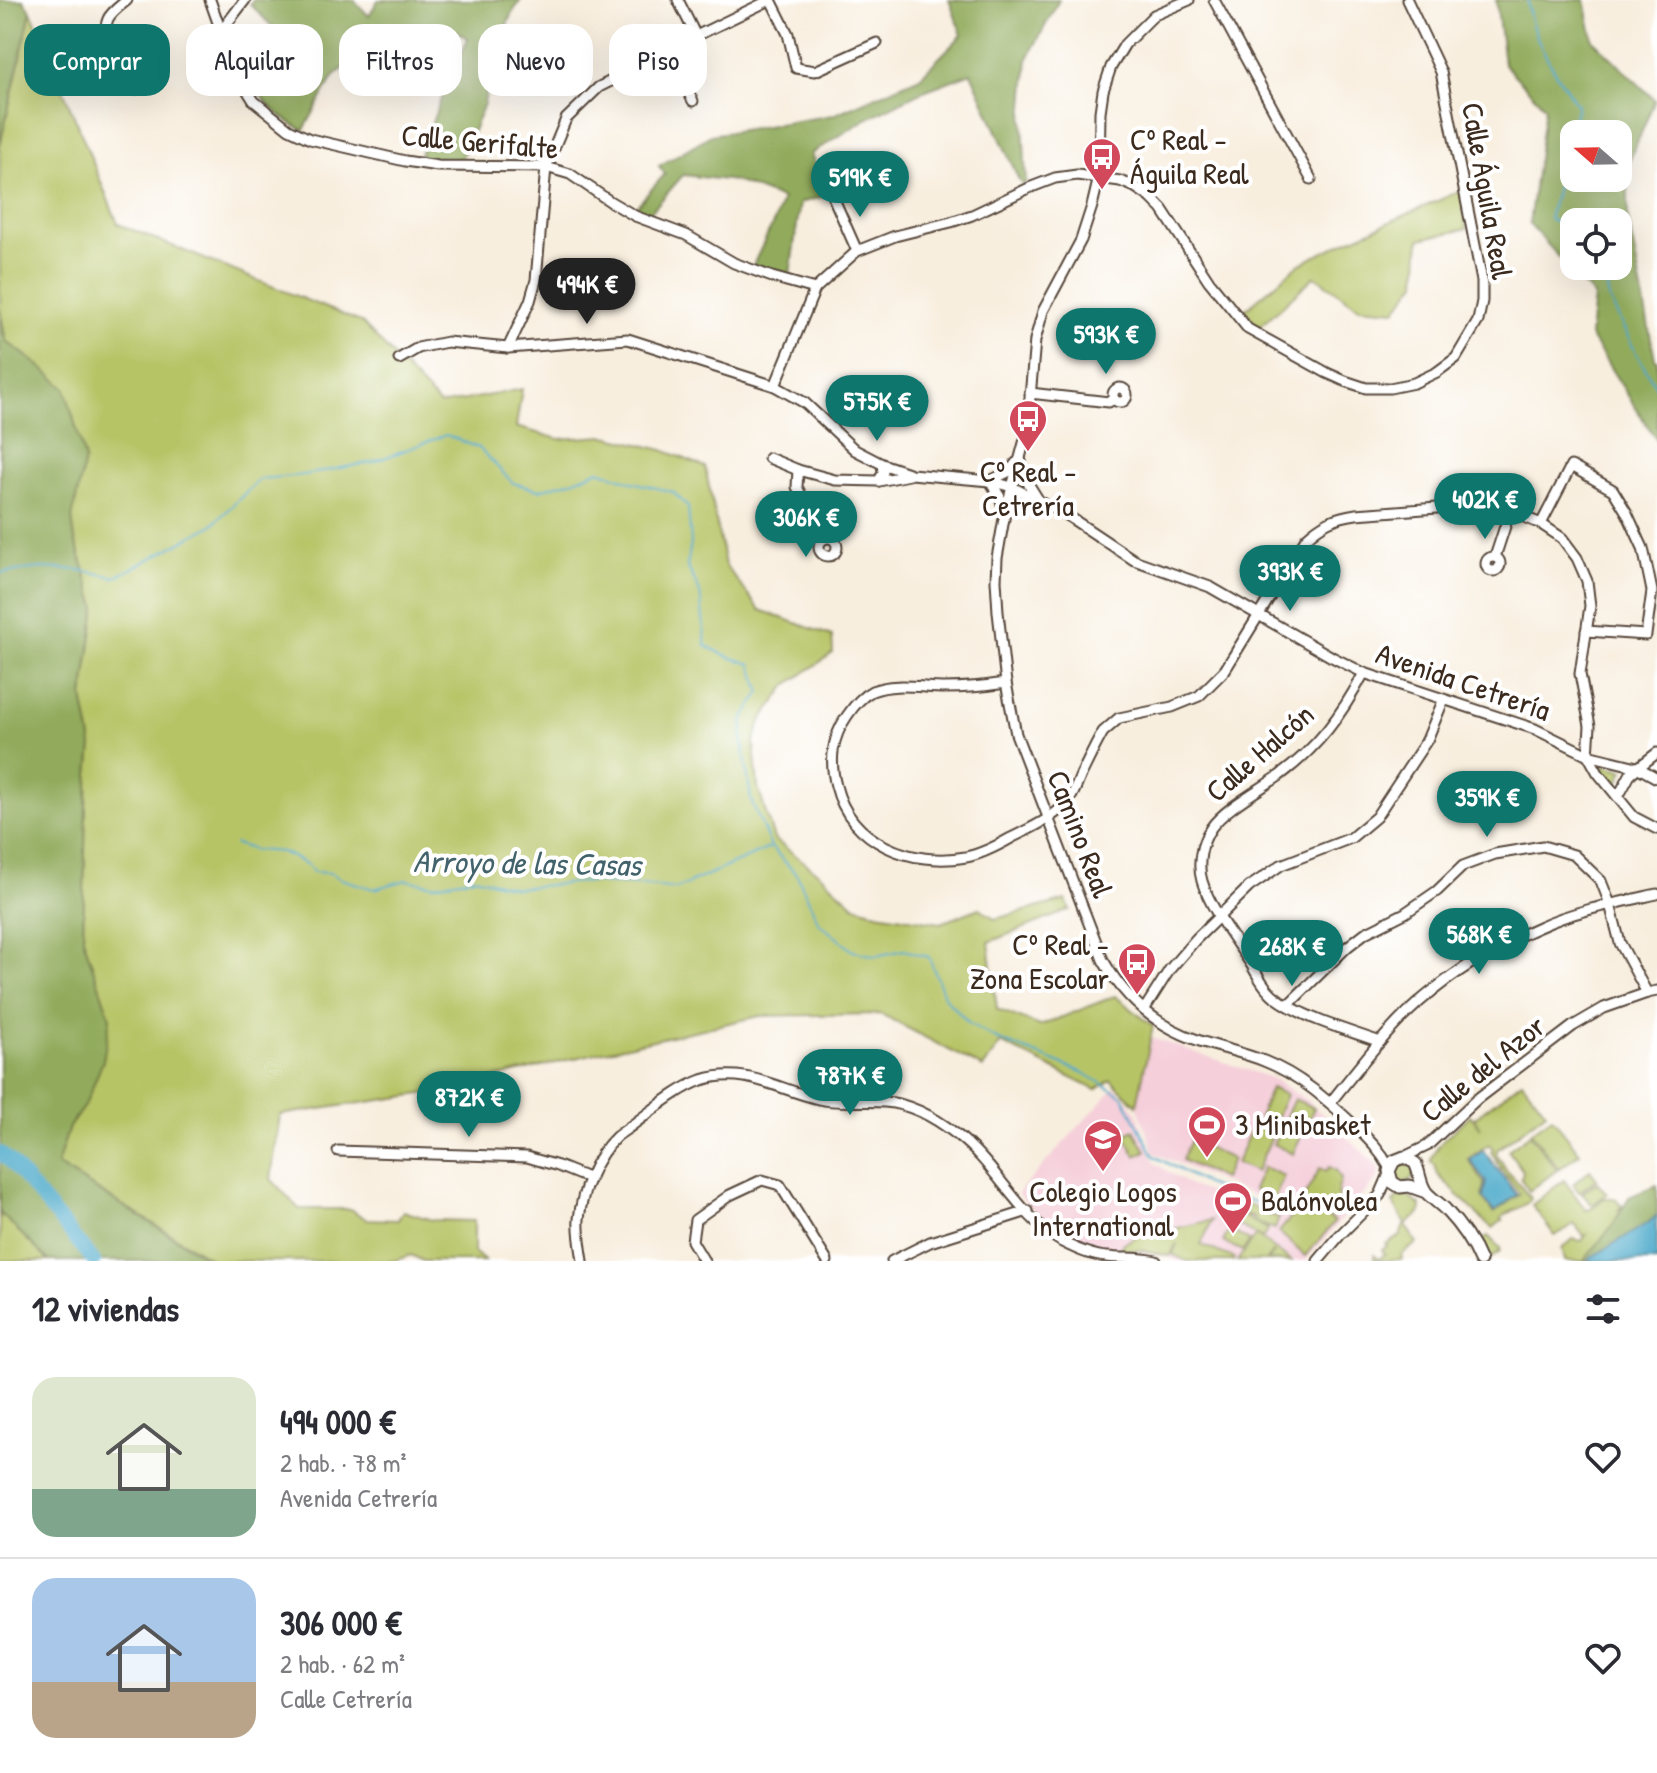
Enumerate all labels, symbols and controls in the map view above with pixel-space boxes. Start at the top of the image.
chip: Comprar [24,24,170,96]
chip: Alquilar [186,24,323,96]
chip: Filtros [339,24,462,96]
chip: Nuevo [478,24,593,96]
chip: Piso [609,24,707,96]
street label: Calle Águila Real [1453,99,1523,282]
street label: Calle Gerifalte [400,114,560,168]
place label: Cº Real - Águila Real [1130,119,1249,193]
north arrow [1560,120,1632,192]
map controls [1560,120,1632,280]
bus stop icon: Cº Real - Águila Real [1081,136,1123,191]
pin: 519K € [795,151,925,219]
text: 519K € [829,159,891,194]
button: locate [1560,208,1632,280]
pin: 494K € [522,258,652,326]
text: 494K € [556,266,618,301]
pin: 593K € [1041,308,1171,376]
text: 593K € [1074,316,1138,351]
pin: 575K € [812,375,942,443]
text: 575K € [844,383,910,418]
bus stop icon: Cº Real - Cetrería [1007,398,1049,453]
place label: Cº Real - Cetrería [980,451,1076,525]
pin: 402K € [1420,473,1550,541]
text: 402K € [1452,481,1518,516]
pin: 306K € [741,491,871,559]
text: 306K € [773,499,839,534]
pin: 393K € [1225,545,1355,613]
text: 393K € [1258,553,1322,588]
street label: Avenida Cetrería [1371,633,1556,730]
street label: Calle Halcón [1197,694,1322,810]
street label: Camino Real [1038,764,1123,903]
pin: 359K € [1422,771,1552,839]
text: 359K € [1455,779,1519,814]
water label: Arroyo de las Casas [413,839,644,886]
pin: 568K € [1414,908,1544,976]
text: 568K € [1447,916,1511,951]
pin: 268K € [1227,920,1357,988]
place label: Cº Real - Zona Escolar [970,924,1109,998]
text: 268K € [1259,928,1325,963]
bus stop icon: Cº Real - Zona Escolar [1116,941,1158,996]
street label: Calle del Azor [1412,1005,1553,1131]
pin: 787K € [785,1049,915,1117]
text: 787K € [815,1057,885,1092]
pin: 872K € [404,1071,534,1139]
text: 872K € [435,1079,503,1114]
sports icon: 3 Minibasket [1186,1104,1228,1159]
place label: 3 Minibasket [1235,1104,1371,1144]
school or university icon: Colegio Logos International [1082,1118,1124,1173]
place label: Colegio Logos International [1029,1171,1177,1245]
sports icon: Balónvolea [1212,1180,1254,1235]
place label: Balónvolea [1261,1180,1378,1220]
text: 12 viviendas [32,1286,179,1332]
icon: filters [1581,1287,1625,1331]
text: 494 000 € [280,1399,396,1445]
icon: home [96,1409,192,1505]
icon: heart [1581,1435,1625,1479]
text: 2 hab. · 78 m² [280,1445,406,1480]
text: Avenida Cetrería [280,1480,437,1515]
text: 306 000 € [280,1600,402,1646]
icon: home [96,1610,192,1706]
icon: heart [1581,1636,1625,1680]
text: 2 hab. · 62 m² [280,1646,405,1681]
text: Calle Cetrería [280,1681,412,1716]

